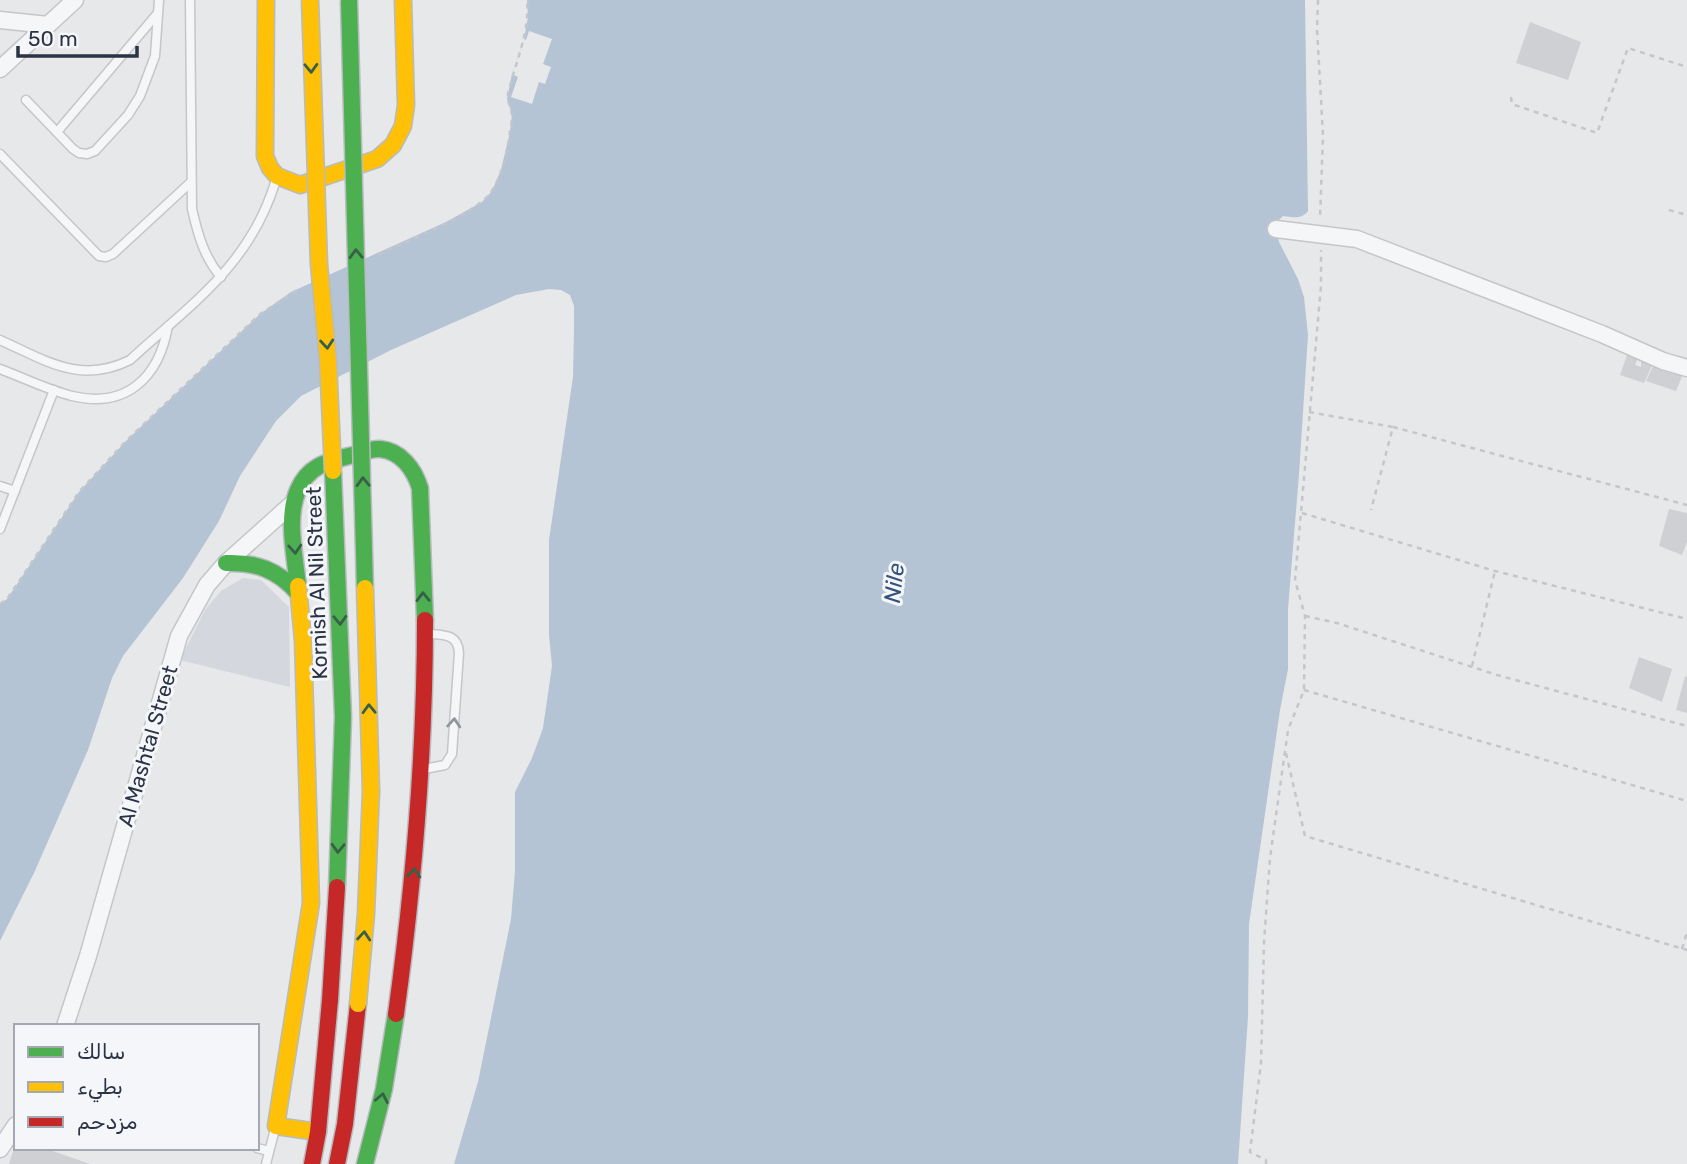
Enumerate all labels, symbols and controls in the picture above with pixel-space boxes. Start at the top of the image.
scale bar [18,14,136,58]
text: 50 m [28,26,78,51]
one-way arrow [304,63,319,74]
one-way arrow [348,248,364,259]
one-way arrow [319,338,334,350]
one-way arrow [356,476,371,487]
street label: Kornish Al Nil Street [301,486,332,680]
one-way arrow [287,544,302,555]
water label: Nile [878,561,910,604]
one-way arrow [415,591,431,602]
one-way arrow [332,616,348,626]
street label: Al Mashtal Street [113,662,183,829]
one-way arrow [361,703,377,714]
one-way arrow [446,718,461,729]
one-way arrow [330,842,345,853]
one-way arrow [406,867,421,878]
one-way arrow [356,930,371,941]
legend [14,1024,259,1150]
text: سالك [77,1039,125,1064]
text: بطيء [77,1074,123,1103]
one-way arrow [374,1092,389,1104]
text: مزدحم [77,1109,137,1136]

